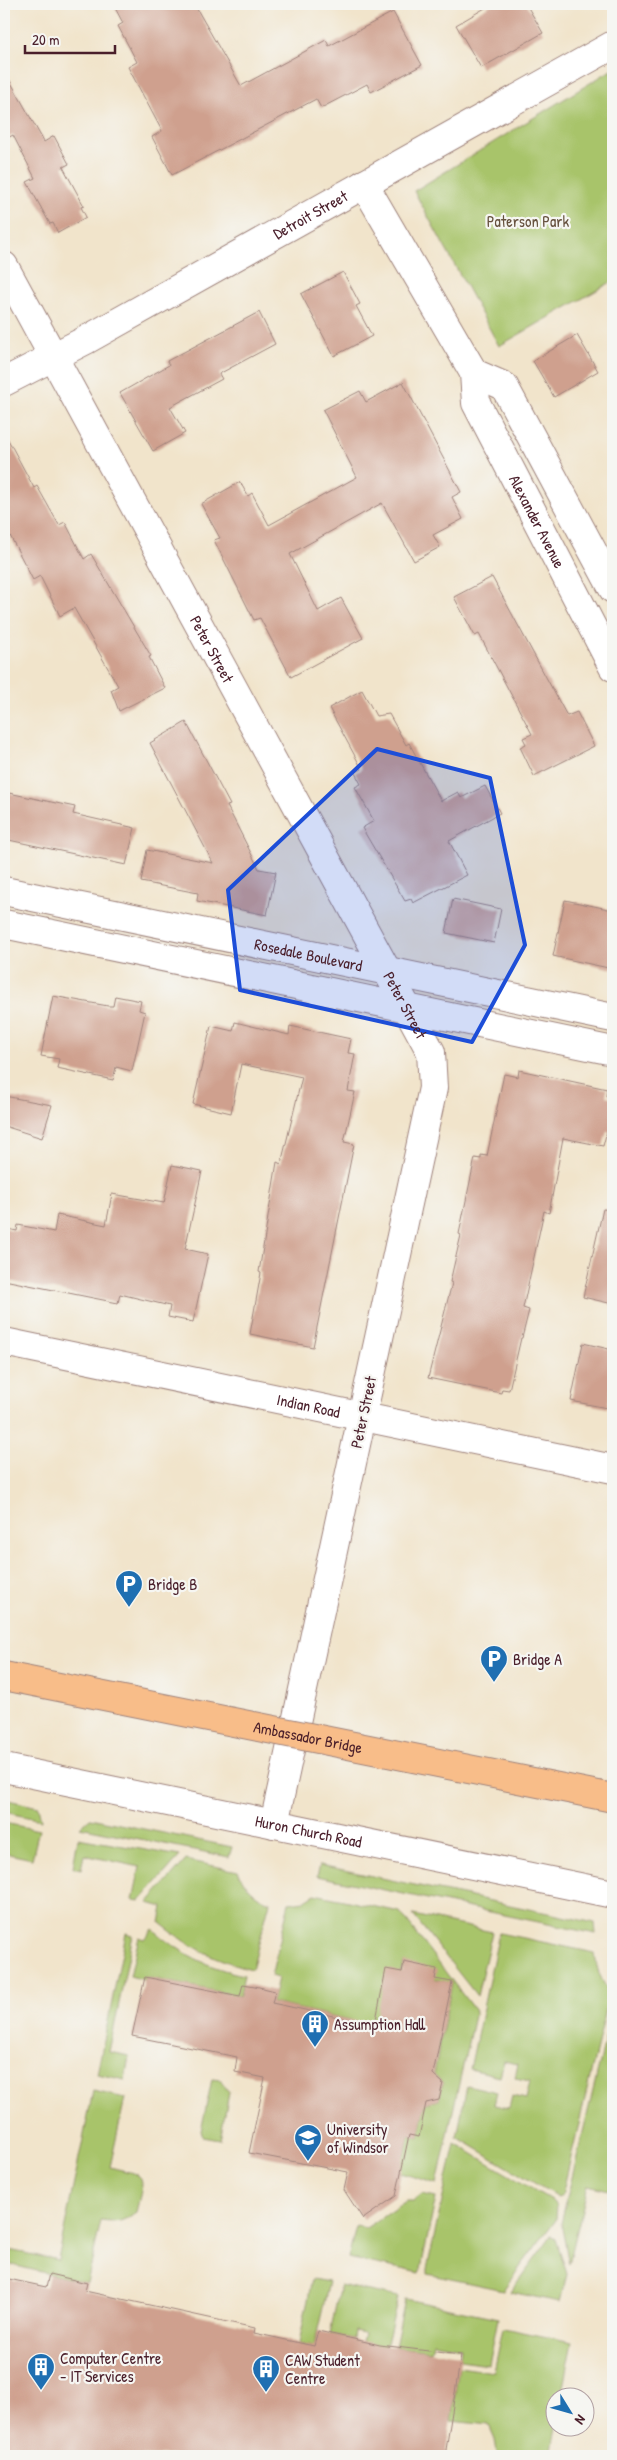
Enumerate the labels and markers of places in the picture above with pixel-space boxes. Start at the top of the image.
parking icon: Bridge B [114,1569,144,1608]
place label: Bridge B [148,1573,197,1595]
parking icon: Bridge A [479,1644,509,1683]
place label: Bridge A [513,1648,562,1670]
building icon: Assumption Hall [300,2009,330,2048]
place label: Assumption Hall [334,2013,425,2035]
place label: University of Windsor [327,2118,389,2158]
school or university icon: University of Windsor [293,2123,323,2162]
place label: Computer Centre - IT Services [60,2347,162,2387]
place label: CAW Student Centre [285,2349,360,2389]
building icon: Computer Centre - IT Services [26,2352,56,2391]
building icon: CAW Student Centre [251,2354,281,2393]

